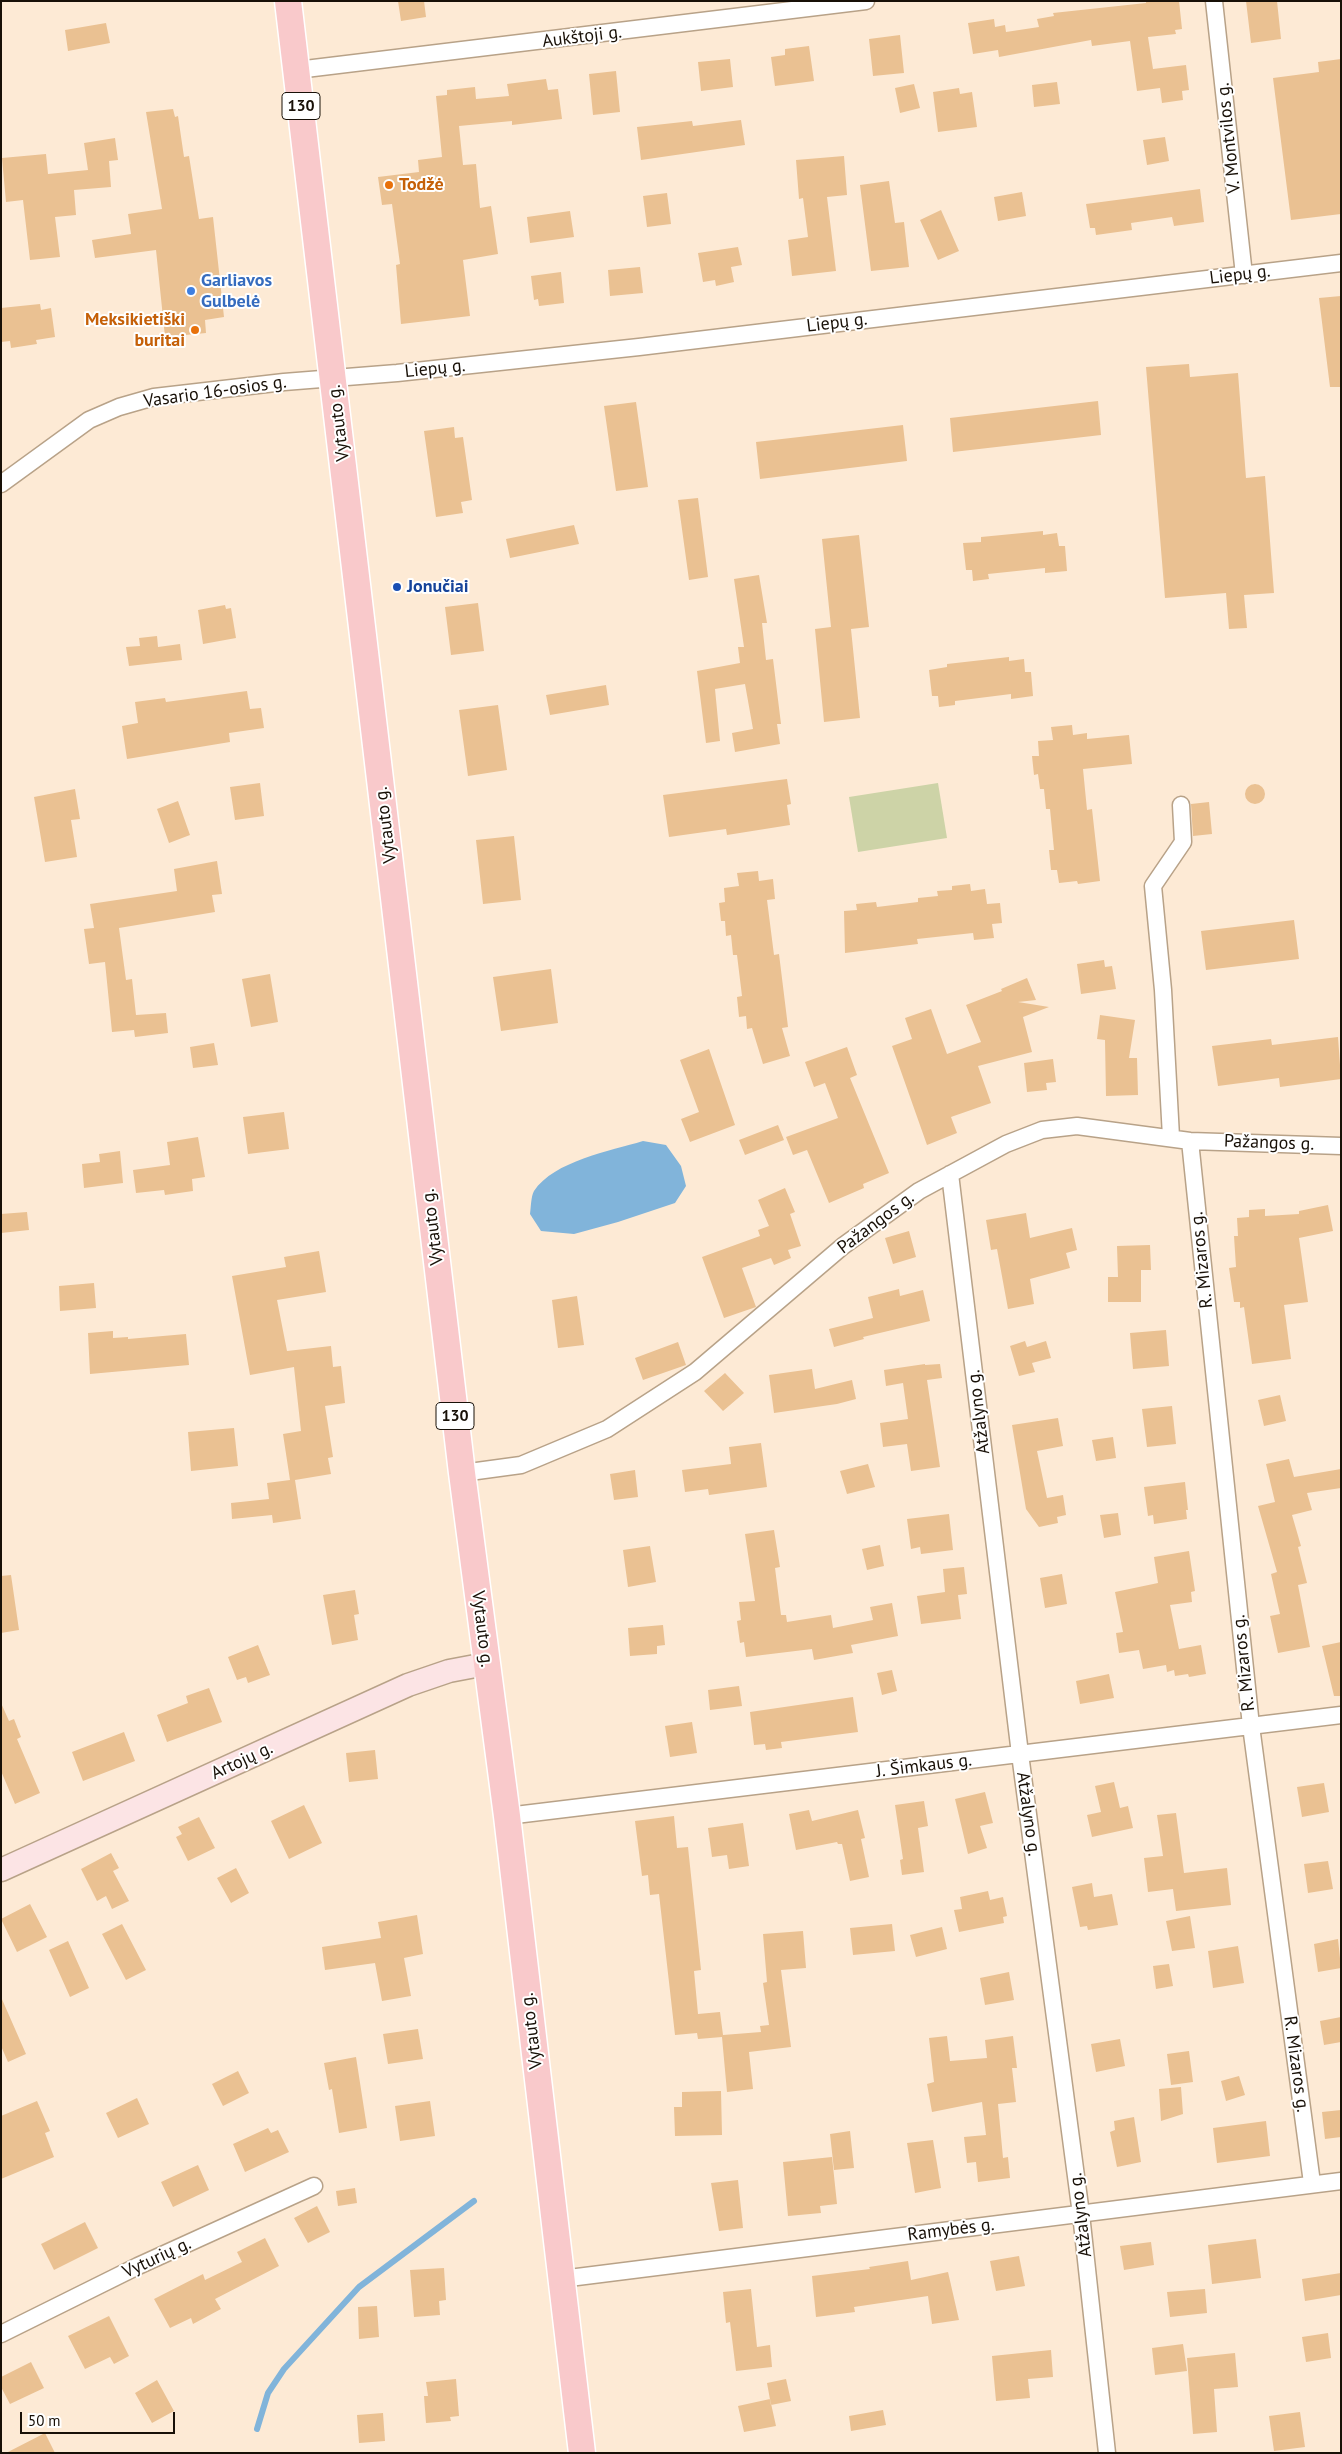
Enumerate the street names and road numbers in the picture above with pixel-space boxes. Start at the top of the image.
street label: Aukštoji g. [541,21,623,53]
street label: V. Montvilos g. [1212,82,1246,194]
road number: 130 [282,92,320,120]
street label: Liepų g. [1208,261,1272,289]
street label: Liepų g. [805,309,869,337]
street label: Liepų g. [404,355,466,383]
street label: Vasario 16-osios g. [142,371,288,413]
street label: Vytauto g. [324,384,354,462]
street label: Vytauto g. [371,786,401,864]
street label: Pažangos g. [1223,1131,1315,1155]
street label: Pažangos g. [833,1187,919,1259]
street label: Vytauto g. [418,1188,448,1266]
street label: R. Mizaros g. [1186,1211,1218,1309]
street label: Atžalyno g. [963,1369,995,1455]
road number: 130 [436,1402,474,1430]
street label: Vytauto g. [467,1590,497,1668]
street label: R. Mizaros g. [1228,1614,1260,1712]
street label: Artojų g. [208,1737,276,1785]
street label: J. Šimkaus g. [875,1749,973,1783]
street label: Atžalyno g. [1011,1771,1045,1857]
street label: Vytauto g. [517,1992,547,2070]
street label: R. Mizaros g. [1279,2014,1313,2114]
street label: Atžalyno g. [1065,2172,1097,2258]
street label: Ramybės g. [906,2214,996,2246]
street label: Vyturių g. [119,2233,195,2283]

